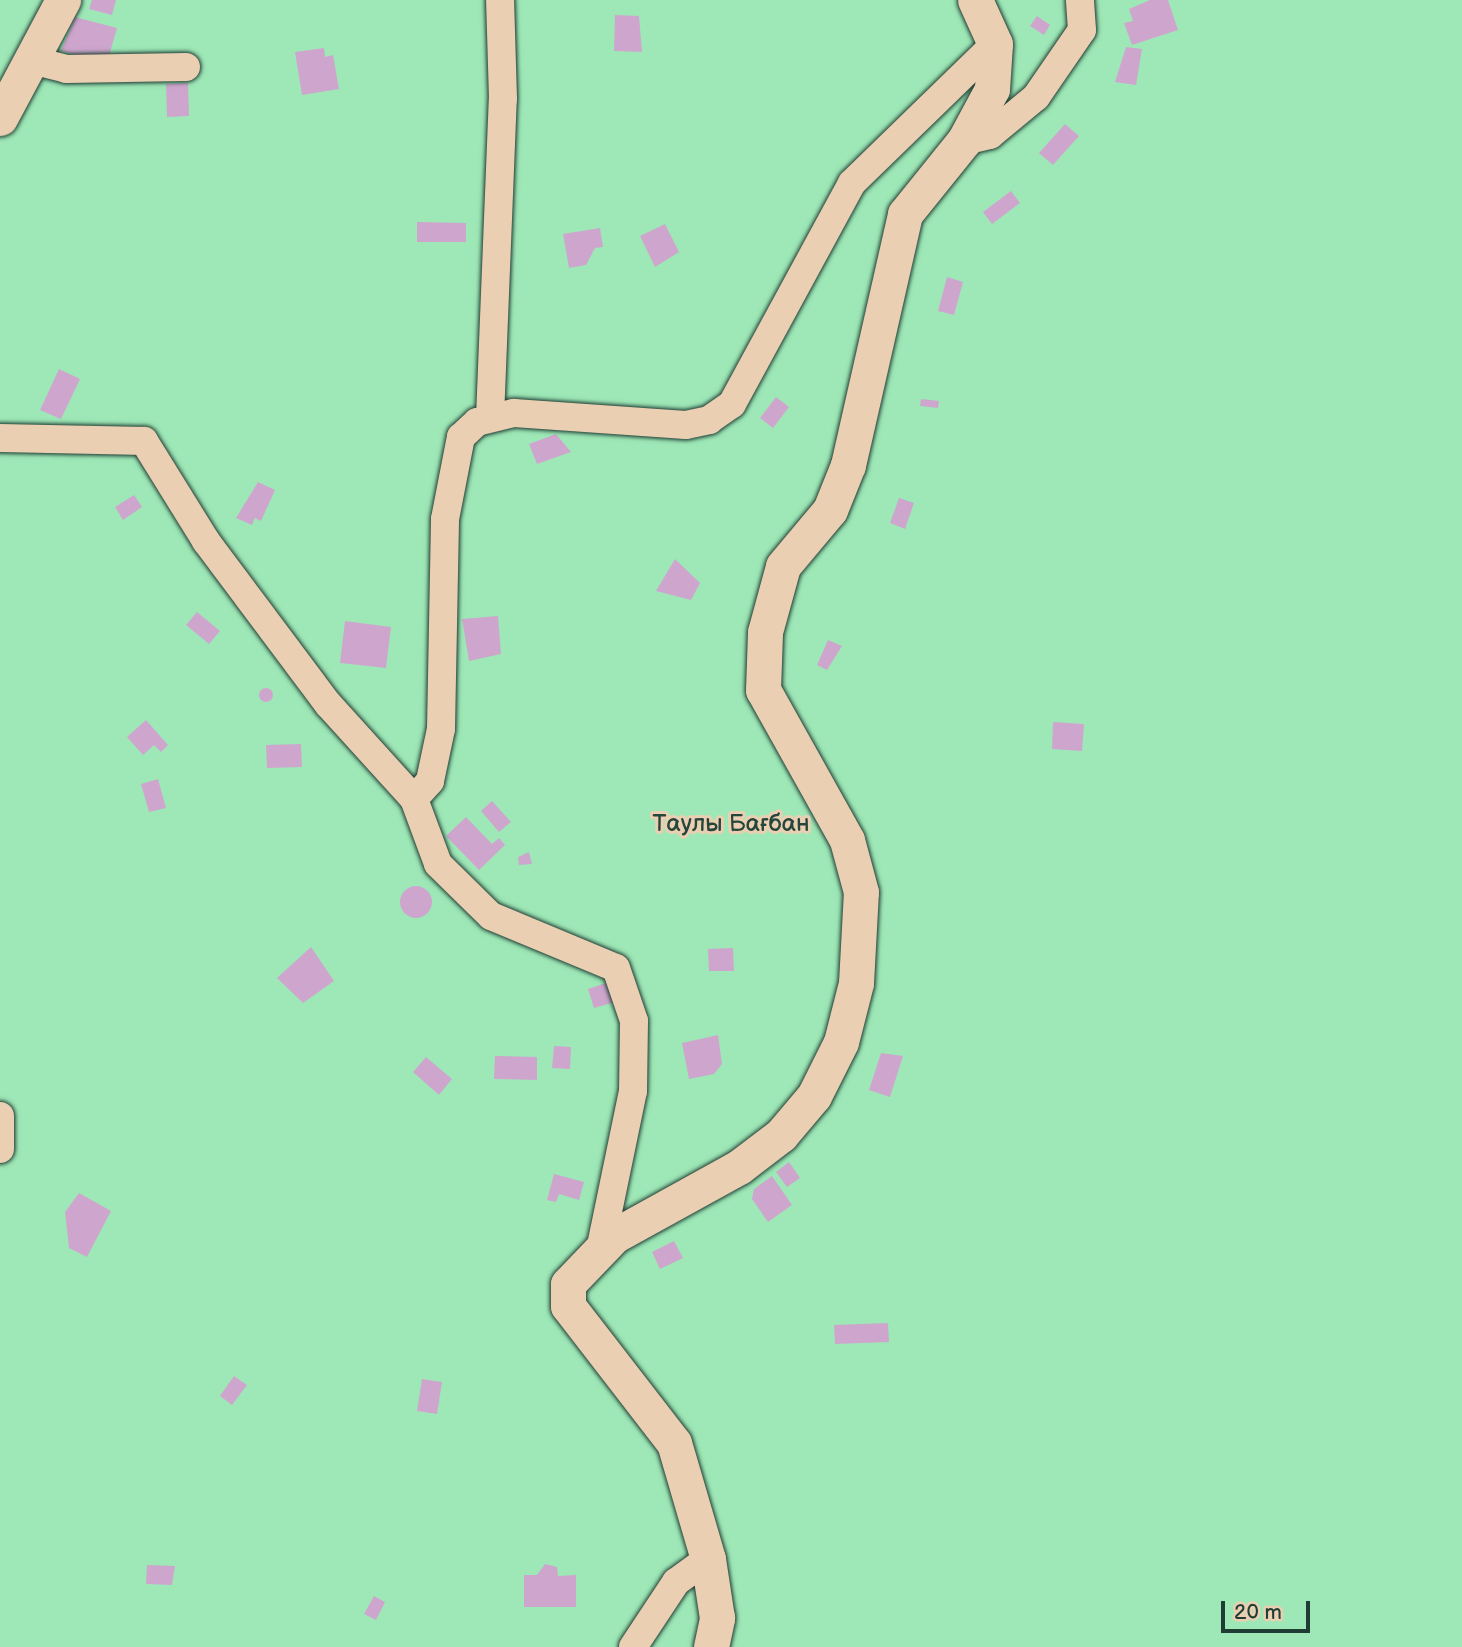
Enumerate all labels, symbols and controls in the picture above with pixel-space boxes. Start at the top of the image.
park label: Таулы Бағбан [653,810,809,838]
scale bar [1224,1588,1313,1632]
text: 20 m [1234,1600,1282,1625]

